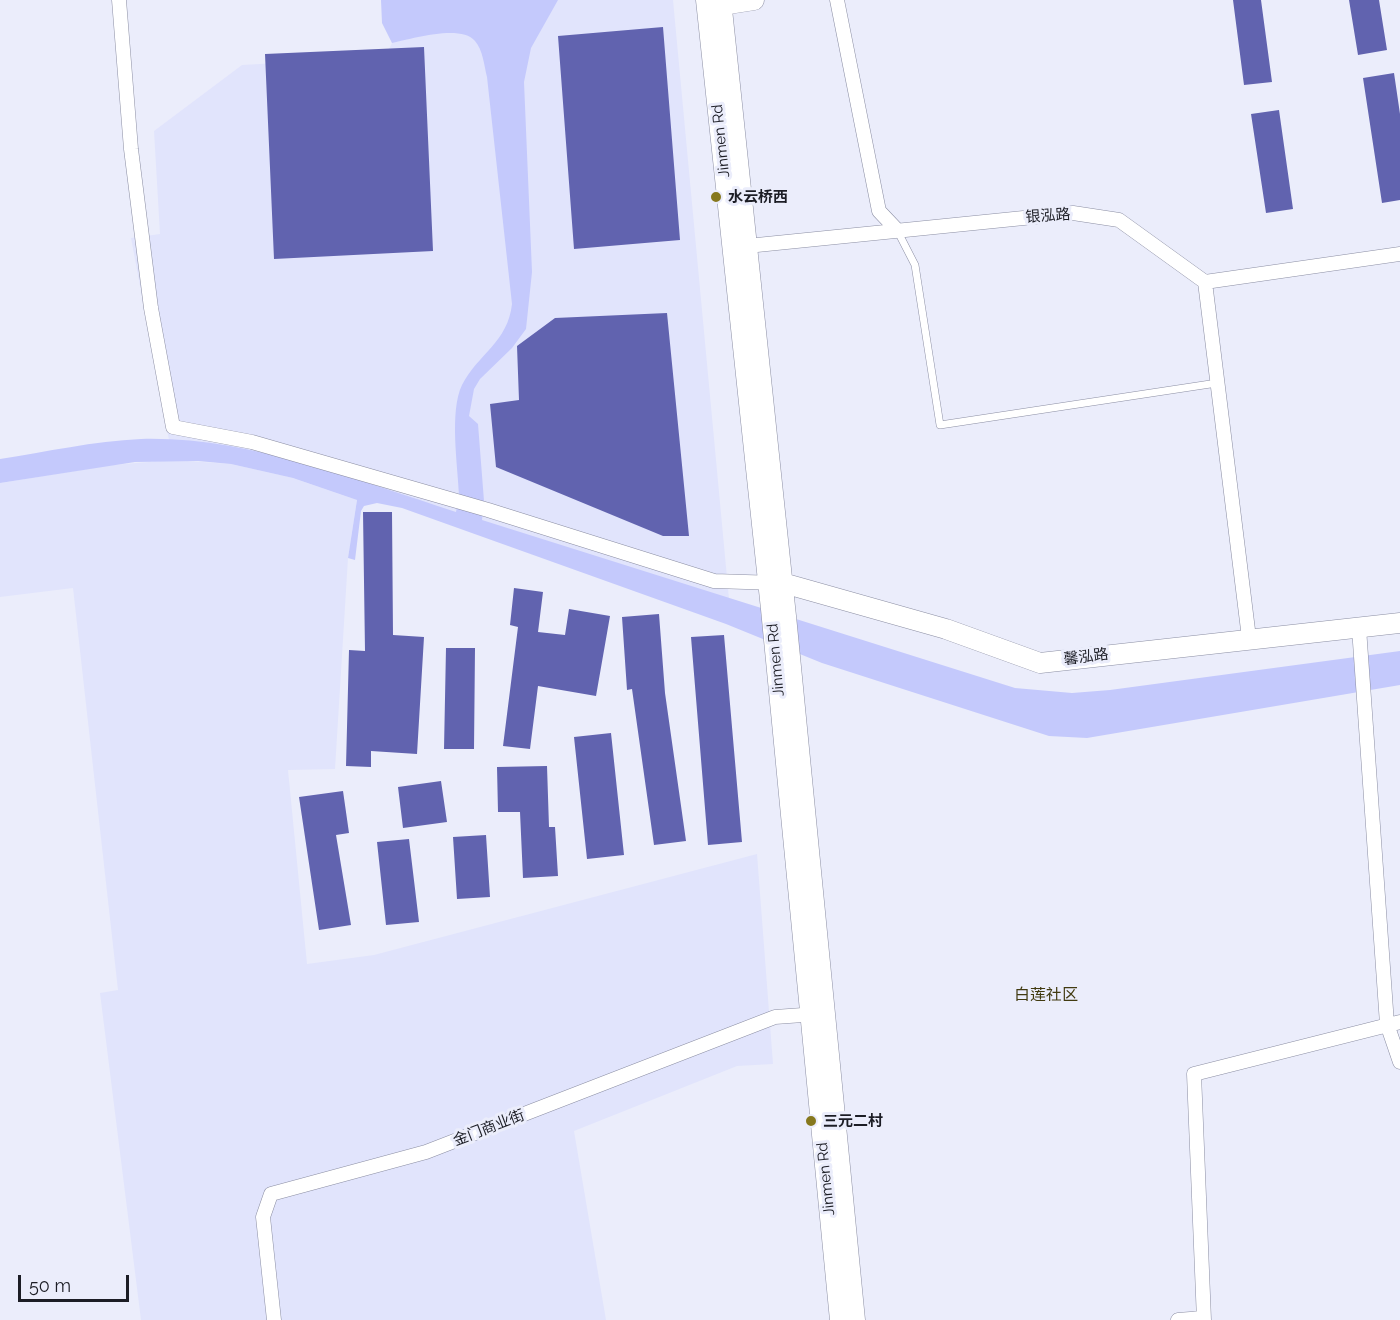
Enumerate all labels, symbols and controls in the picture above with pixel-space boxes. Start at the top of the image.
street label: Jinmen Rd [708,104,734,178]
place label: 水云桥西 [728,188,788,206]
marker: 水云桥西 [709,190,723,204]
street label: 银泓路 [1025,205,1071,227]
street label: Jinmen Rd [764,623,788,697]
street label: 馨泓路 [1063,645,1109,669]
district label: 白莲社区 [1014,985,1078,1005]
street label: 金门商业街 [451,1106,527,1150]
place label: 三元二村 [823,1112,883,1130]
marker: 三元二村 [804,1114,818,1128]
street label: Jinmen Rd [813,1142,839,1216]
scale bar [21,1263,132,1301]
text: 50 m [29,1275,71,1296]

